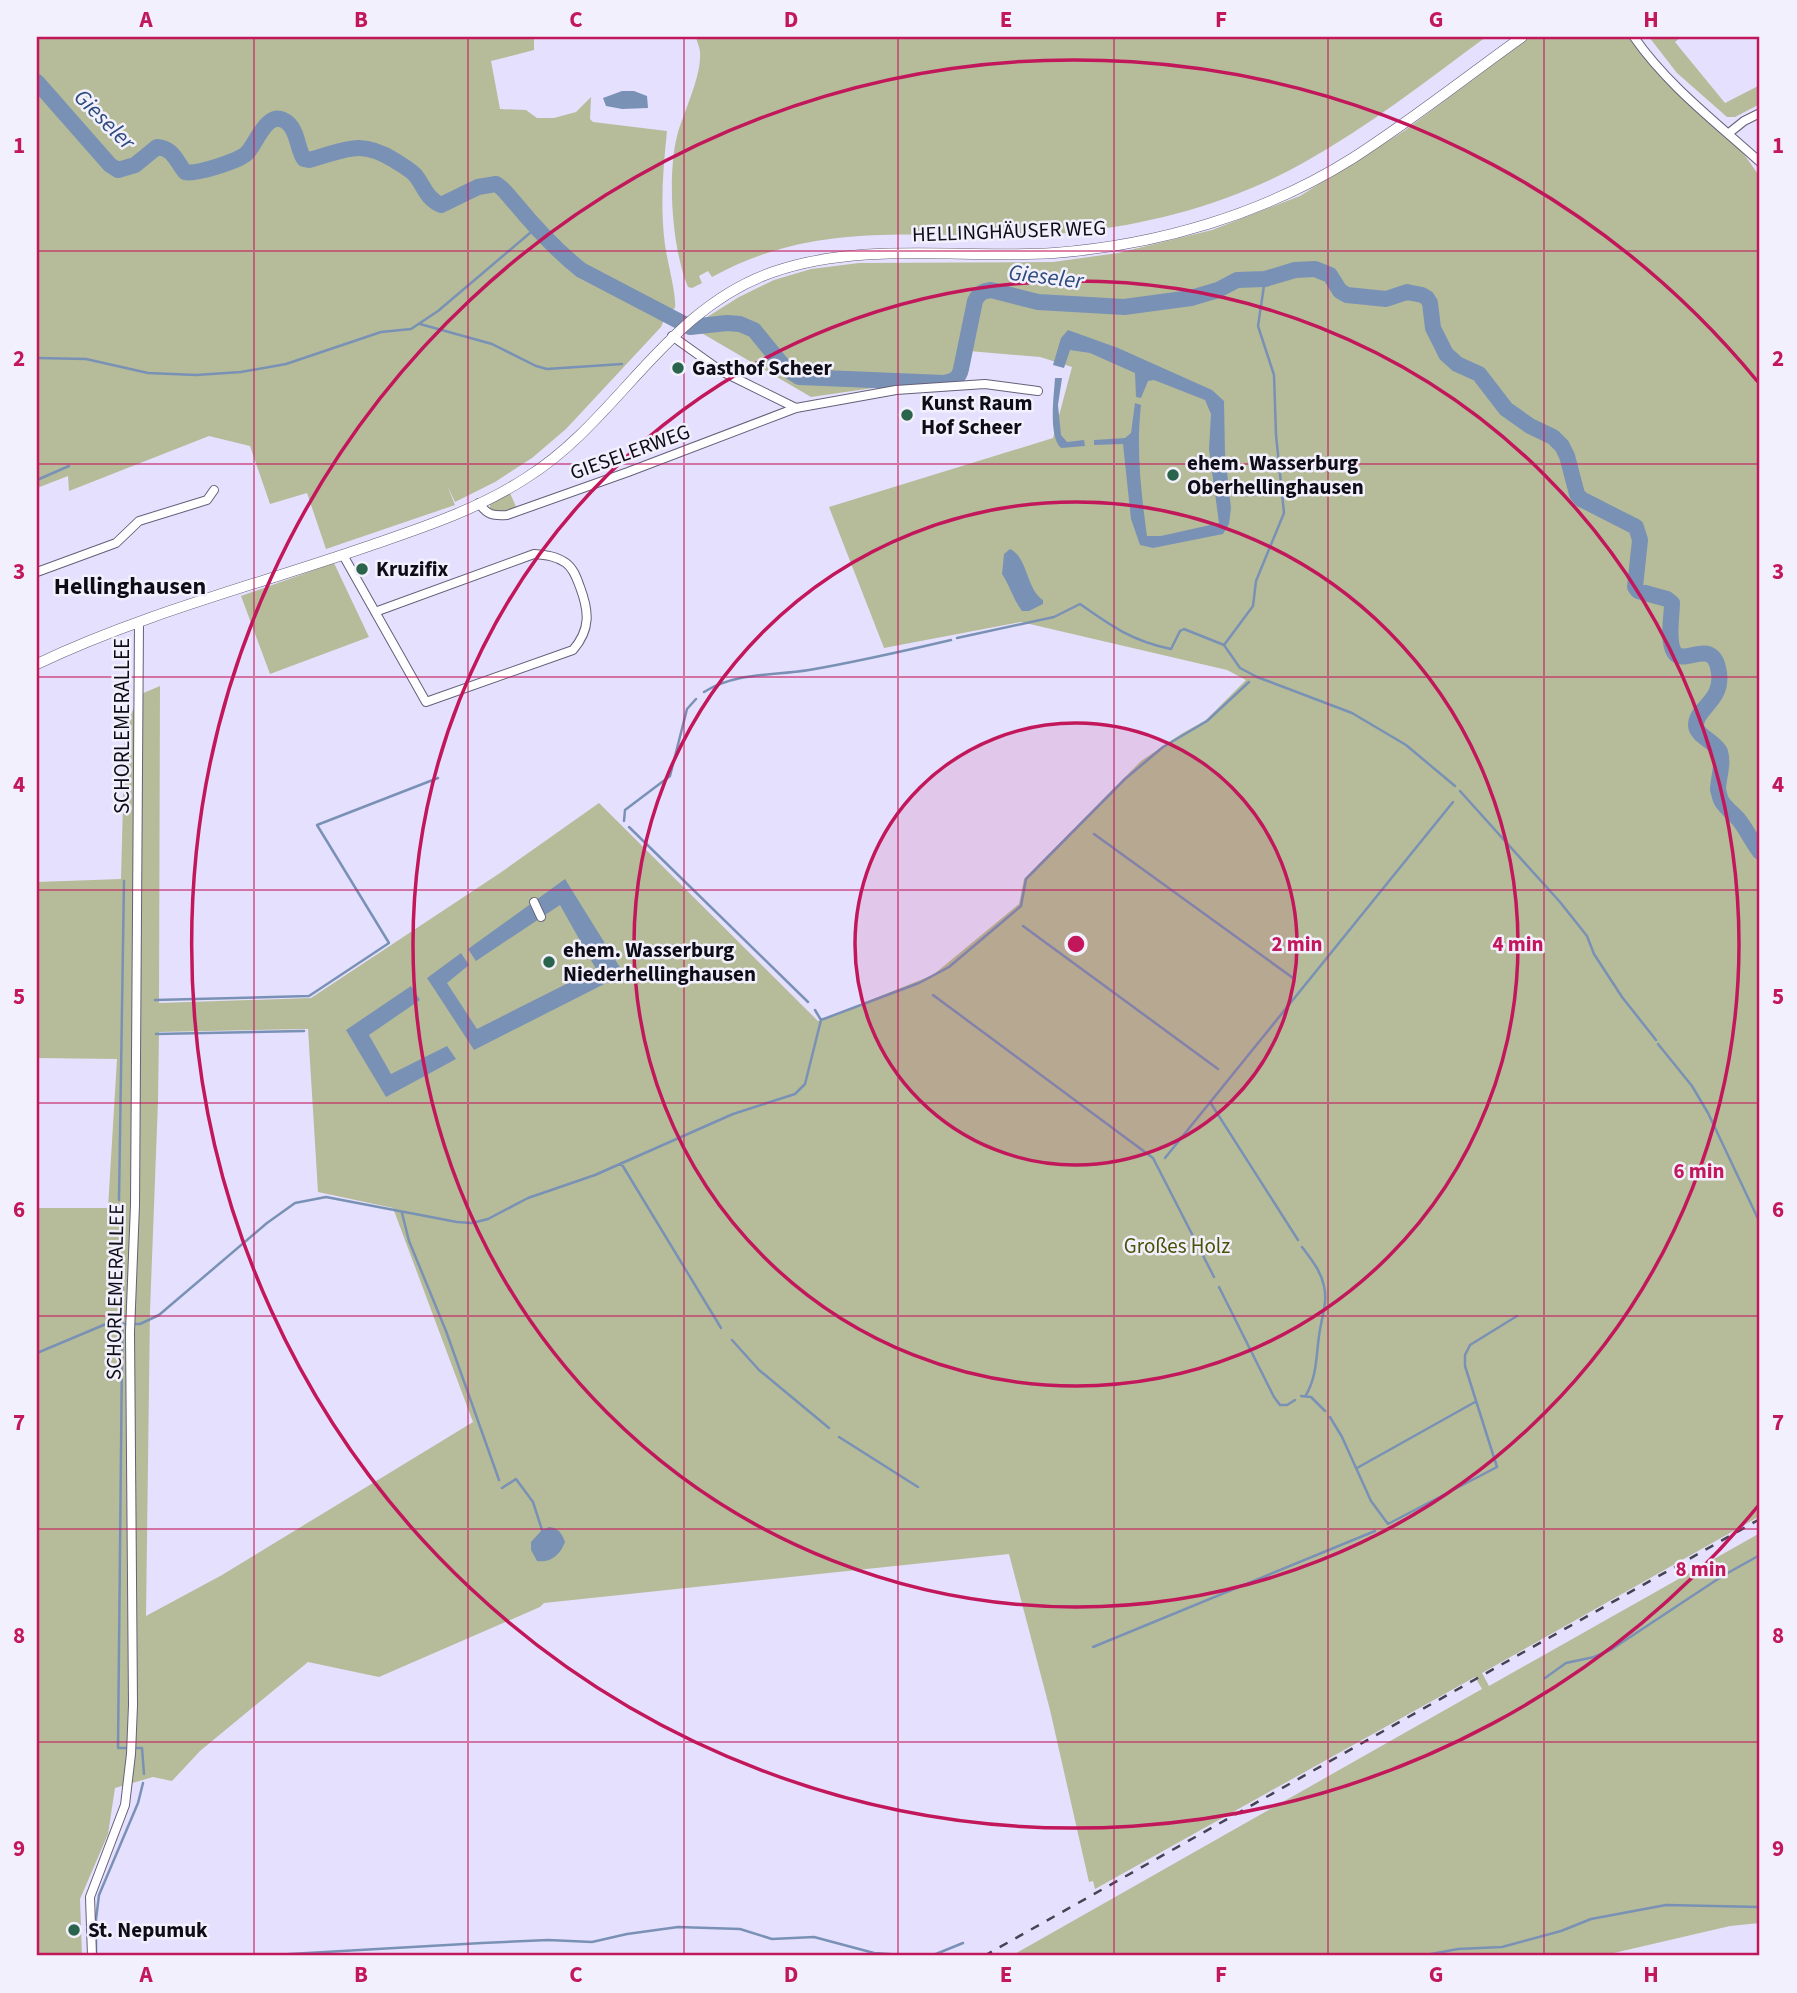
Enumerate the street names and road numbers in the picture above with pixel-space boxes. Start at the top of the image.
street label: HELLINGHÄUSER WEG [911,213,1107,249]
street label: GIESELERWEG [566,416,694,488]
street label: SCHORLEMERALLEE [107,638,137,814]
street label: SCHORLEMERALLEE [98,1204,132,1380]

